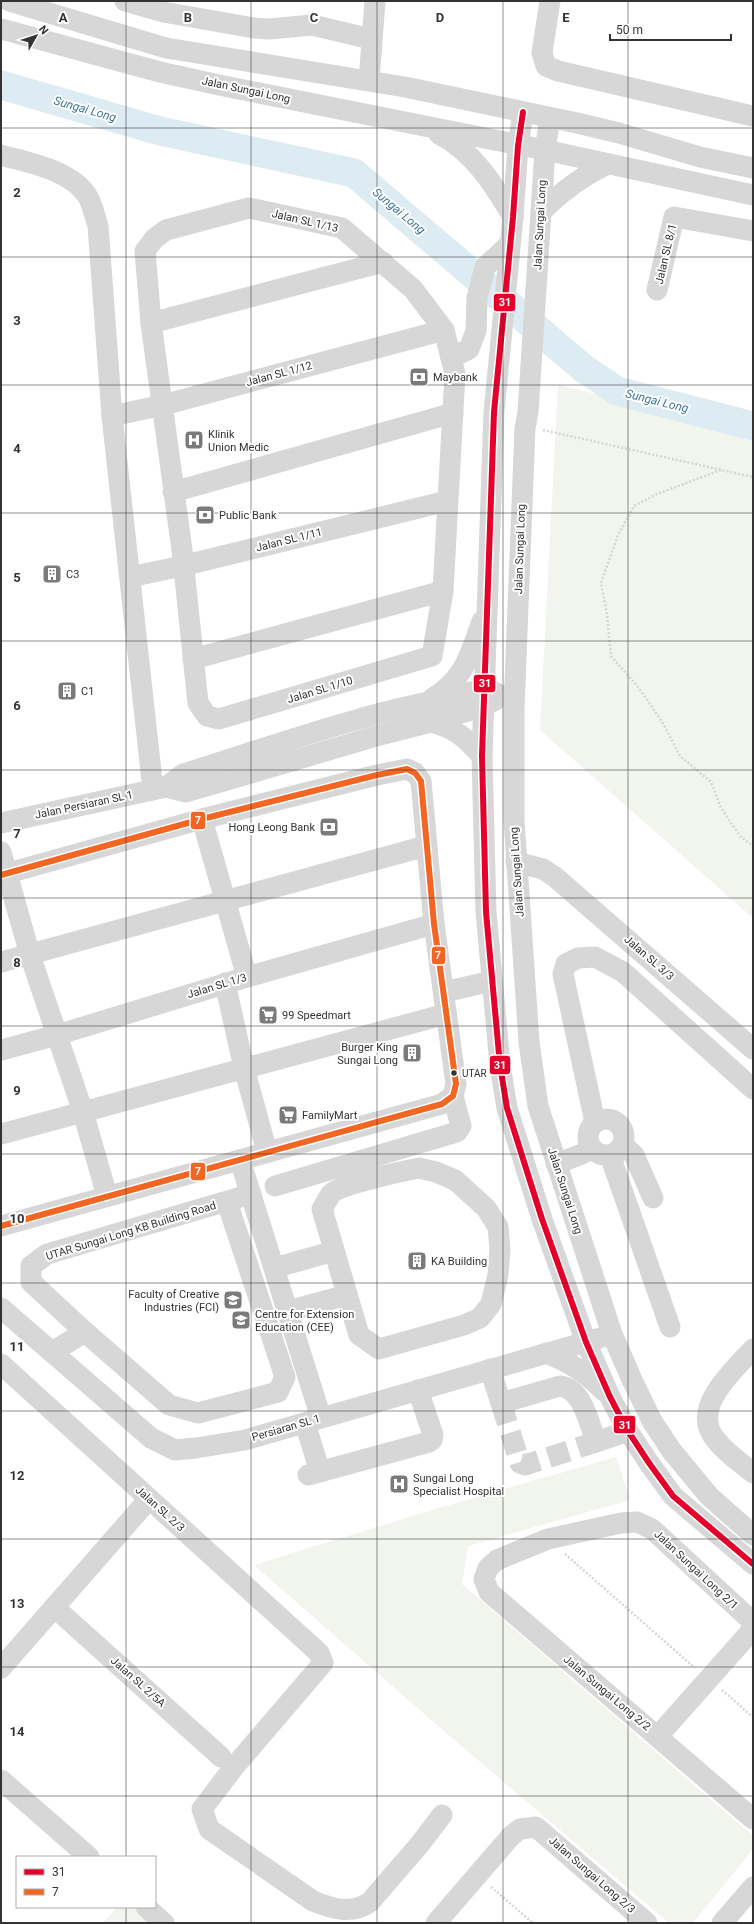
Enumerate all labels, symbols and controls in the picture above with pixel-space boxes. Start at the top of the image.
text: A [59,10,68,25]
text: B [184,10,192,25]
text: C [310,10,319,25]
text: D [436,10,444,25]
text: E [562,10,570,25]
north arrow [16,16,56,56]
scale bar [610,16,731,42]
text: N [36,23,51,37]
text: 50 m [616,23,643,37]
street label: Jalan Sungai Long [201,74,291,106]
water label: Sungai Long [52,93,118,125]
street label: Jalan Sungai Long [531,180,549,270]
text: 2 [13,185,21,200]
water label: Sungai Long [370,185,428,237]
street label: Jalan SL 1/13 [271,207,339,235]
street label: Jalan SL 8/1 [653,223,679,285]
line badge: 31 [493,293,516,312]
text: 31 [499,296,511,309]
text: 3 [13,313,21,328]
street label: Jalan SL 1/12 [245,359,313,389]
bank icon: Maybank [408,366,430,388]
place label: Maybank [433,371,478,384]
water label: Sungai Long [624,386,690,416]
place label: Klinik Union Medic [208,428,269,454]
hospital icon: Klinik Union Medic [183,429,205,451]
text: 4 [13,441,21,456]
bank icon: Public Bank [194,504,216,526]
street label: Jalan Sungai Long [512,504,528,594]
place label: Public Bank [219,509,277,522]
street label: Jalan SL 1/11 [255,525,323,555]
building icon: C3 [41,563,63,585]
place label: C3 [66,568,79,581]
text: 5 [13,570,21,585]
street label: Jalan SL 1/10 [286,674,354,706]
line badge: 31 [473,674,496,693]
text: 31 [479,677,491,690]
building icon: C1 [56,680,78,702]
place label: C1 [81,685,94,698]
text: 6 [13,698,21,713]
street label: Jalan Persiaran SL 1 [34,788,134,822]
line badge: 7 [190,811,206,830]
text: 7 [195,814,201,827]
bank icon: Hong Leong Bank [318,816,340,838]
place label: Hong Leong Bank [228,821,315,834]
text: 7 [13,826,21,841]
street label: Jalan Sungai Long [507,827,527,917]
street label: Jalan SL 3/3 [621,933,677,983]
line badge: 7 [431,946,446,965]
text: 7 [435,949,441,962]
text: 8 [13,955,21,970]
street label: Jalan SL 1/3 [186,971,248,1001]
supermarket icon: 99 Speedmart [257,1004,279,1026]
place label: 99 Speedmart [282,1009,351,1022]
place label: Burger King Sungai Long [337,1041,398,1067]
building icon: Burger King Sungai Long [401,1042,423,1064]
line badge: 31 [489,1055,511,1075]
text: 31 [494,1059,506,1072]
marker: UTAR [449,1068,459,1078]
place label: UTAR [462,1068,487,1079]
text: 9 [13,1083,21,1098]
supermarket icon: FamilyMart [277,1104,299,1126]
place label: FamilyMart [302,1109,358,1122]
street label: Jalan Sungai Long [545,1146,585,1236]
line badge: 7 [190,1162,206,1181]
text: 7 [195,1165,201,1178]
street label: UTAR Sungai Long KB Building Road [44,1199,218,1263]
text: 10 [10,1211,24,1226]
building icon: KA Building [406,1250,428,1272]
place label: KA Building [431,1255,487,1268]
place label: Faculty of Creative Industries (FCI) [128,1288,219,1314]
school or university icon: Faculty of Creative Industries (FCI) [222,1289,244,1311]
place label: Centre for Extension Education (CEE) [255,1308,354,1334]
school or university icon: Centre for Extension Education (CEE) [230,1309,252,1331]
text: 11 [10,1339,24,1354]
street label: Persiaran SL 1 [250,1412,322,1444]
line badge: 31 [613,1415,636,1434]
text: 31 [619,1419,631,1432]
text: 12 [10,1468,24,1483]
place label: Sungai Long Specialist Hospital [413,1472,504,1498]
hospital icon: Sungai Long Specialist Hospital [388,1473,410,1495]
street label: Jalan SL 2/3 [133,1484,187,1534]
street label: Jalan Sungai Long 2/1 [651,1528,741,1612]
text: 13 [10,1596,24,1611]
street label: Jalan Sungai Long 2/2 [561,1653,653,1733]
street label: Jalan SL 2/5A [108,1654,169,1710]
text: 14 [10,1724,25,1739]
street label: Jalan Sungai Long 2/3 [546,1834,638,1916]
legend [16,1856,156,1908]
text: 31 [52,1865,66,1879]
text: 7 [52,1885,59,1899]

